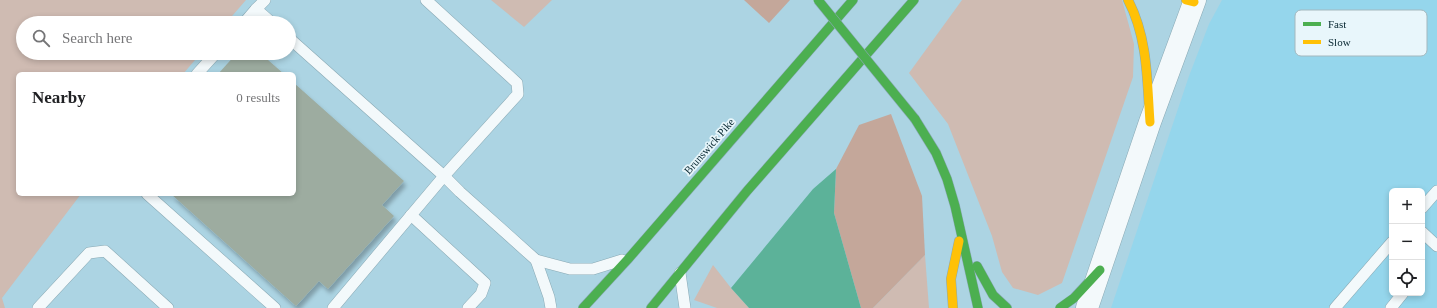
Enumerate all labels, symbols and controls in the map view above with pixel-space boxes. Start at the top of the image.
legend [1295,10,1427,56]
search box [16,16,296,60]
text: Fast [1328,18,1346,30]
icon: search [30,27,52,49]
text: Search here [62,30,132,46]
text: Slow [1328,36,1351,48]
text: Nearby [32,88,86,107]
text: 0 results [236,90,280,105]
street label: Brunswick Pike [682,116,737,176]
map controls [1389,188,1425,296]
button: + [1389,188,1425,224]
button: − [1389,224,1425,260]
button: locate [1389,260,1425,296]

